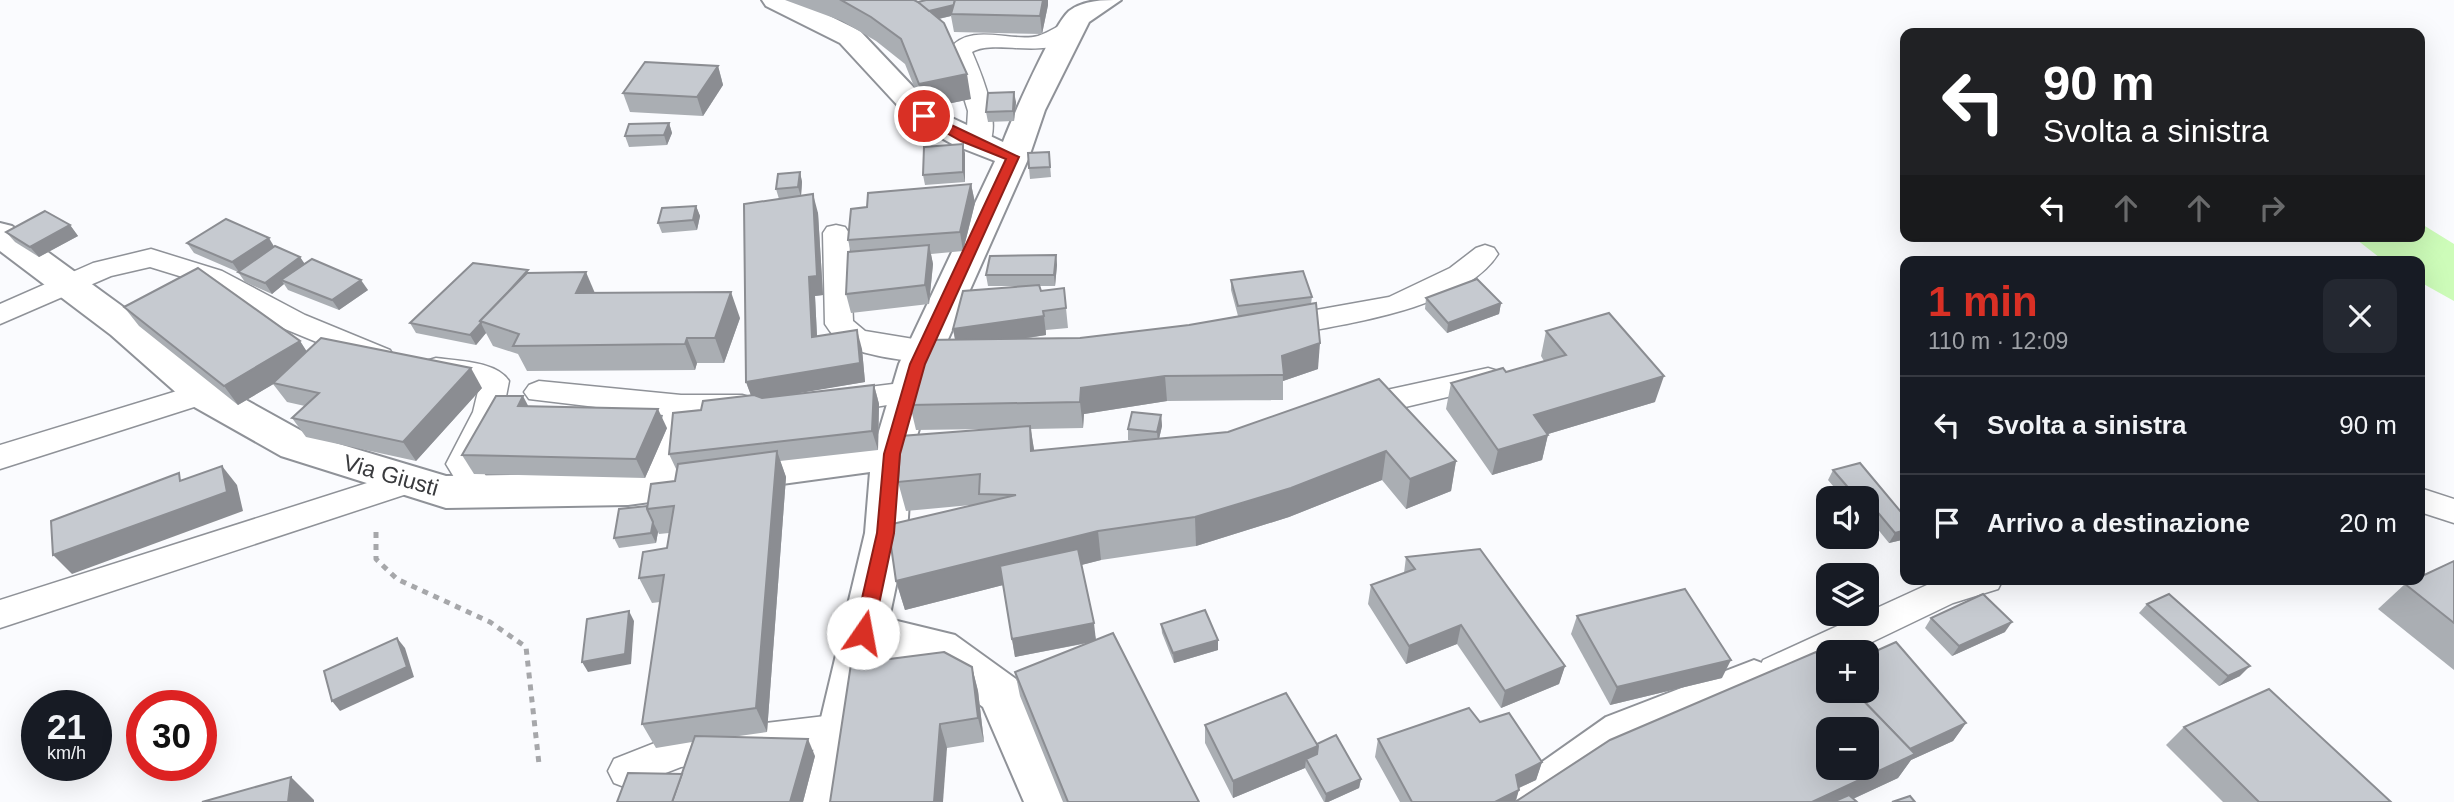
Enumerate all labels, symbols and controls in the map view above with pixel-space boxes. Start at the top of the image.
icon: left [1928,56,2019,147]
text: 90 m [2043,56,2155,110]
pin [894,86,954,146]
icon: arrive [905,97,943,135]
text: Svolta a sinistra [2043,113,2269,149]
icon: left [2034,189,2072,227]
icon: ahead [2107,189,2145,227]
icon: ahead [2180,189,2218,227]
icon: right [2253,189,2291,227]
text: 1 min [1928,278,2038,325]
button: close [2323,279,2397,353]
text: 110 m · 12:09 [1928,328,2068,354]
icon: left [1928,406,1966,444]
text: Svolta a sinistra [1987,410,2186,440]
text: 90 m [2339,410,2397,440]
street label: Via Giusti [340,449,442,501]
map controls [1816,486,1879,780]
button: sound [1816,486,1879,549]
icon: arrive [1928,504,1966,542]
text: Arrivo a destinazione [1987,508,2250,538]
text: 20 m [2339,508,2397,538]
button: layers [1816,563,1879,626]
position arrow [826,596,900,670]
button: + [1816,640,1879,703]
speed limit sign: 30 [126,690,217,781]
text: 21 [47,707,86,746]
button: − [1816,717,1879,780]
text: km/h [47,743,86,763]

